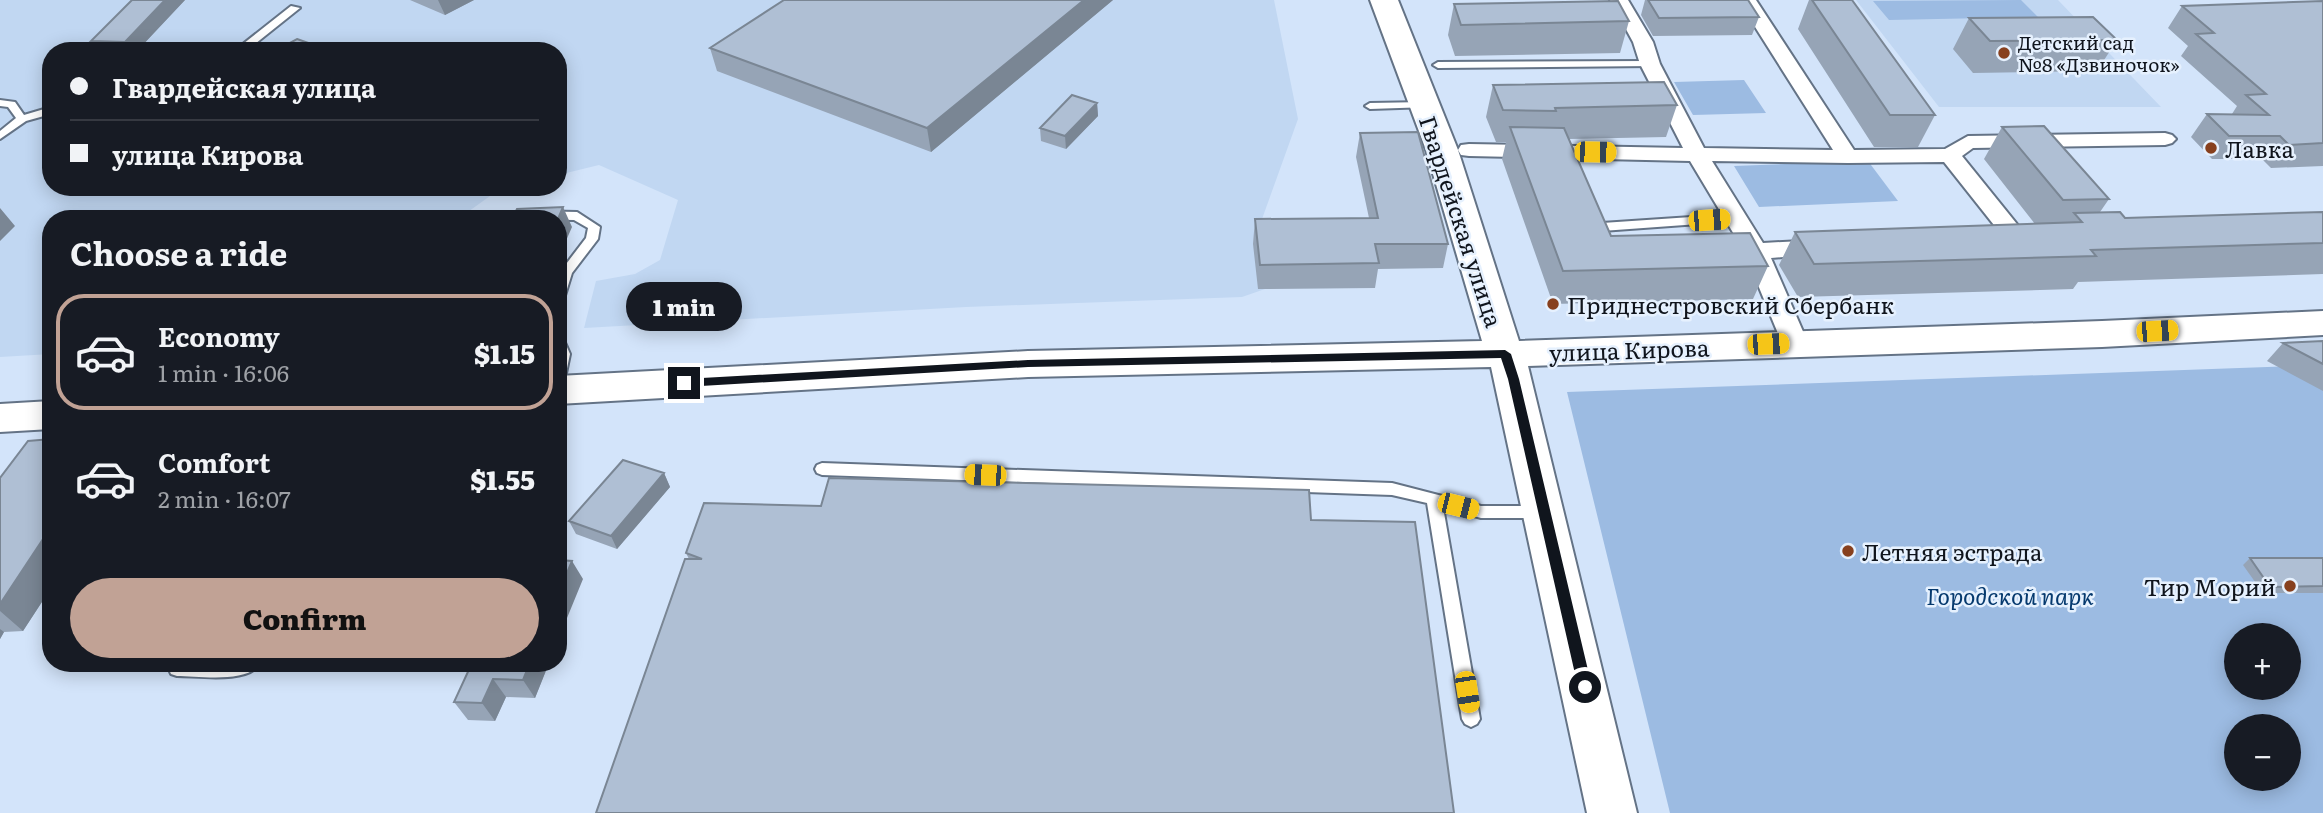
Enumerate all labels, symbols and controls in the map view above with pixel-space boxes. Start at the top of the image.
place label: Детский сад №8 «Дзвиночок» [2018,28,2180,78]
marker: Детский сад №8 «Дзвиночок» [1996,45,2012,61]
text: Гвардейская улица [112,67,376,106]
street label: Гвардейская улица [1412,111,1512,332]
place label: Лавка [2225,131,2295,165]
text: улица Кирова [112,134,303,173]
marker: Лавка [2203,140,2219,156]
car [1574,141,1617,163]
car [1688,208,1731,232]
text: Choose a ride [70,228,287,276]
callout: 1 min [626,282,742,330]
place label: Приднестровский Сбербанк [1567,287,1895,321]
text: 1 min [653,289,715,323]
marker: Приднестровский Сбербанк [1545,296,1561,312]
text: Economy [158,316,280,355]
car [2136,319,2179,343]
icon: car [74,321,137,384]
street label: улица Кирова [1548,329,1710,369]
text: $1.15 [474,333,535,372]
car [1747,333,1790,355]
text: 1 min · 16:06 [158,355,289,389]
route end [668,367,700,399]
text: Comfort [158,442,270,481]
icon: car [74,447,137,510]
text: $1.55 [470,459,535,498]
car [964,464,1007,486]
text: 2 min · 16:07 [158,481,291,515]
car [1436,491,1481,521]
place label: Летняя эстрада [1862,534,2043,568]
marker: Летняя эстрада [1840,543,1856,559]
place label: Тир Морий [2144,569,2276,603]
button: Confirm [70,578,539,658]
park label: Городской парк [1926,578,2094,612]
marker: Тир Морий [2282,578,2298,594]
map controls [2224,623,2301,791]
button: + [2224,623,2301,700]
car [1454,670,1481,714]
route start [1569,671,1601,703]
button: − [2224,714,2301,791]

